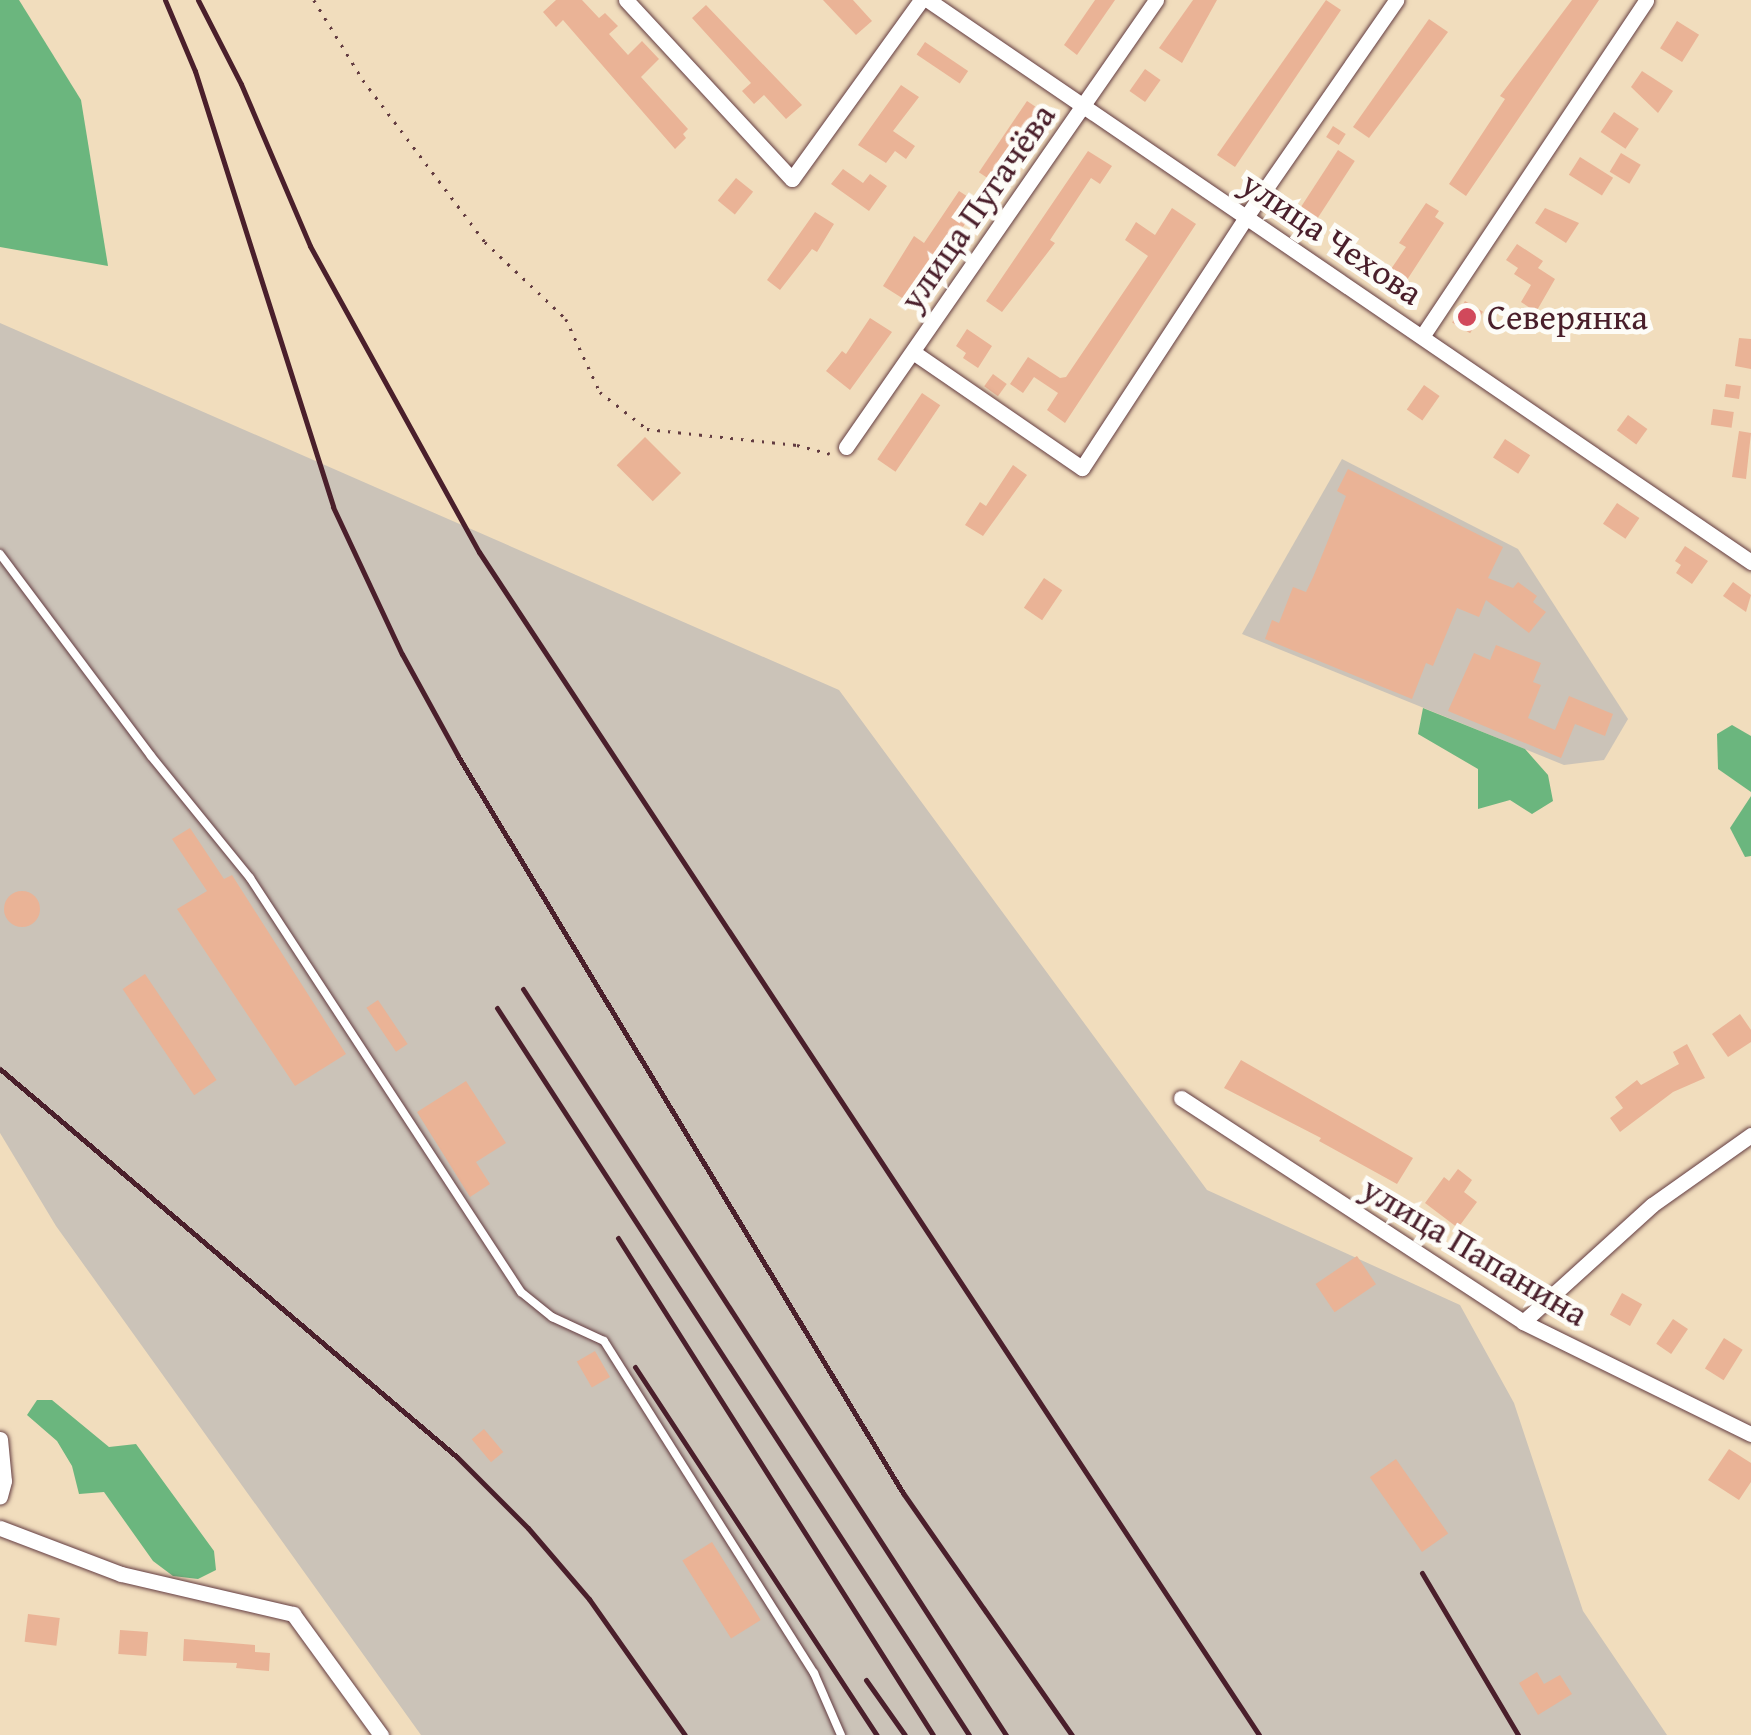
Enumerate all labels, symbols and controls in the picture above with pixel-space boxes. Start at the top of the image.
street label: улица Пугачёва [890,95,1064,319]
street label: улица Чехова [1233,162,1431,314]
place label: Северянка [1487,296,1648,338]
marker: Северянка [1456,306,1478,328]
street label: улица Папанина [1355,1167,1595,1335]

